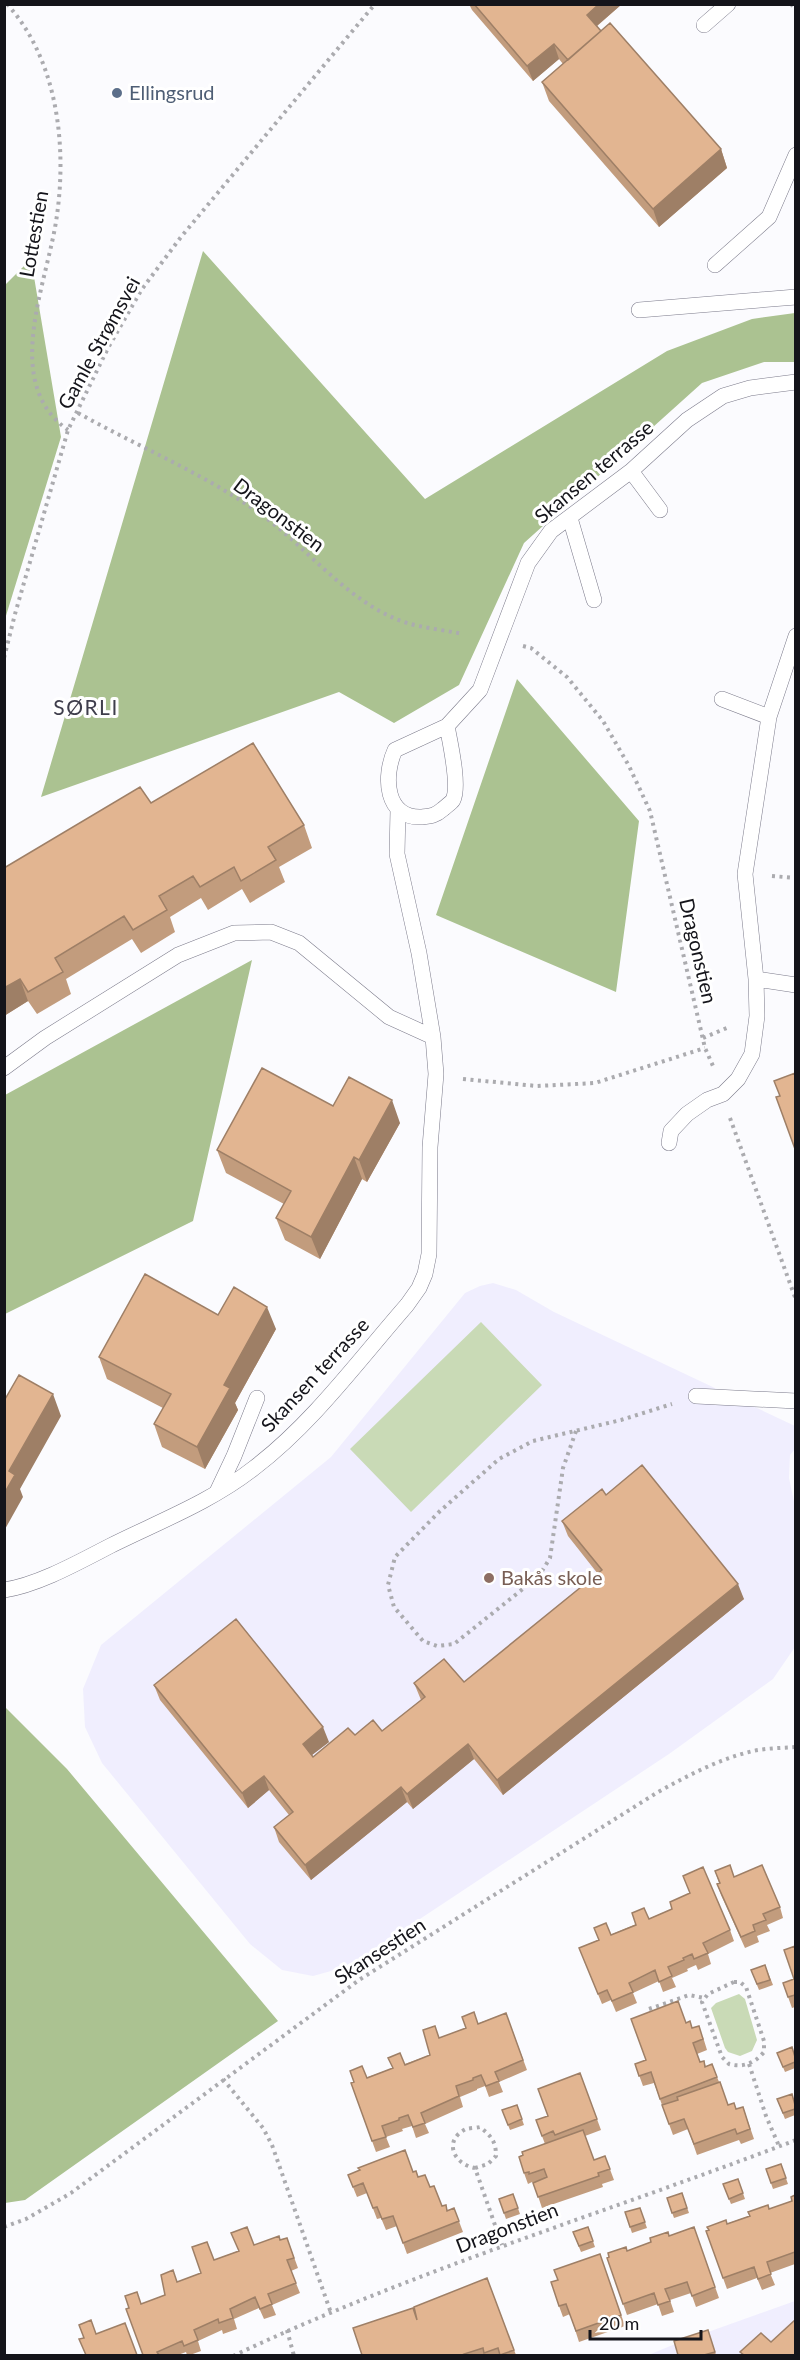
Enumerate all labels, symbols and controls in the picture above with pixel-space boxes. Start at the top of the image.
place label: Ellingsrud [129,80,215,104]
marker: Ellingsrud [110,86,124,100]
street label: Lottestien [14,189,52,279]
street label: Gamle Strømsvei [52,272,144,413]
street label: Skansen terrasse [529,415,658,528]
street label: Dragonstien [229,472,330,556]
district label: SØRLI [53,694,119,719]
street label: Dragonstien [675,896,723,1006]
street label: Skansen terrasse [255,1312,373,1436]
place label: Bakås skole [501,1565,602,1589]
marker: Bakås skole [482,1571,496,1585]
street label: Skansestien [329,1912,430,1989]
street label: Dragonstien [452,2197,561,2258]
scale bar [590,2303,701,2341]
text: 20 m [599,2312,639,2334]

